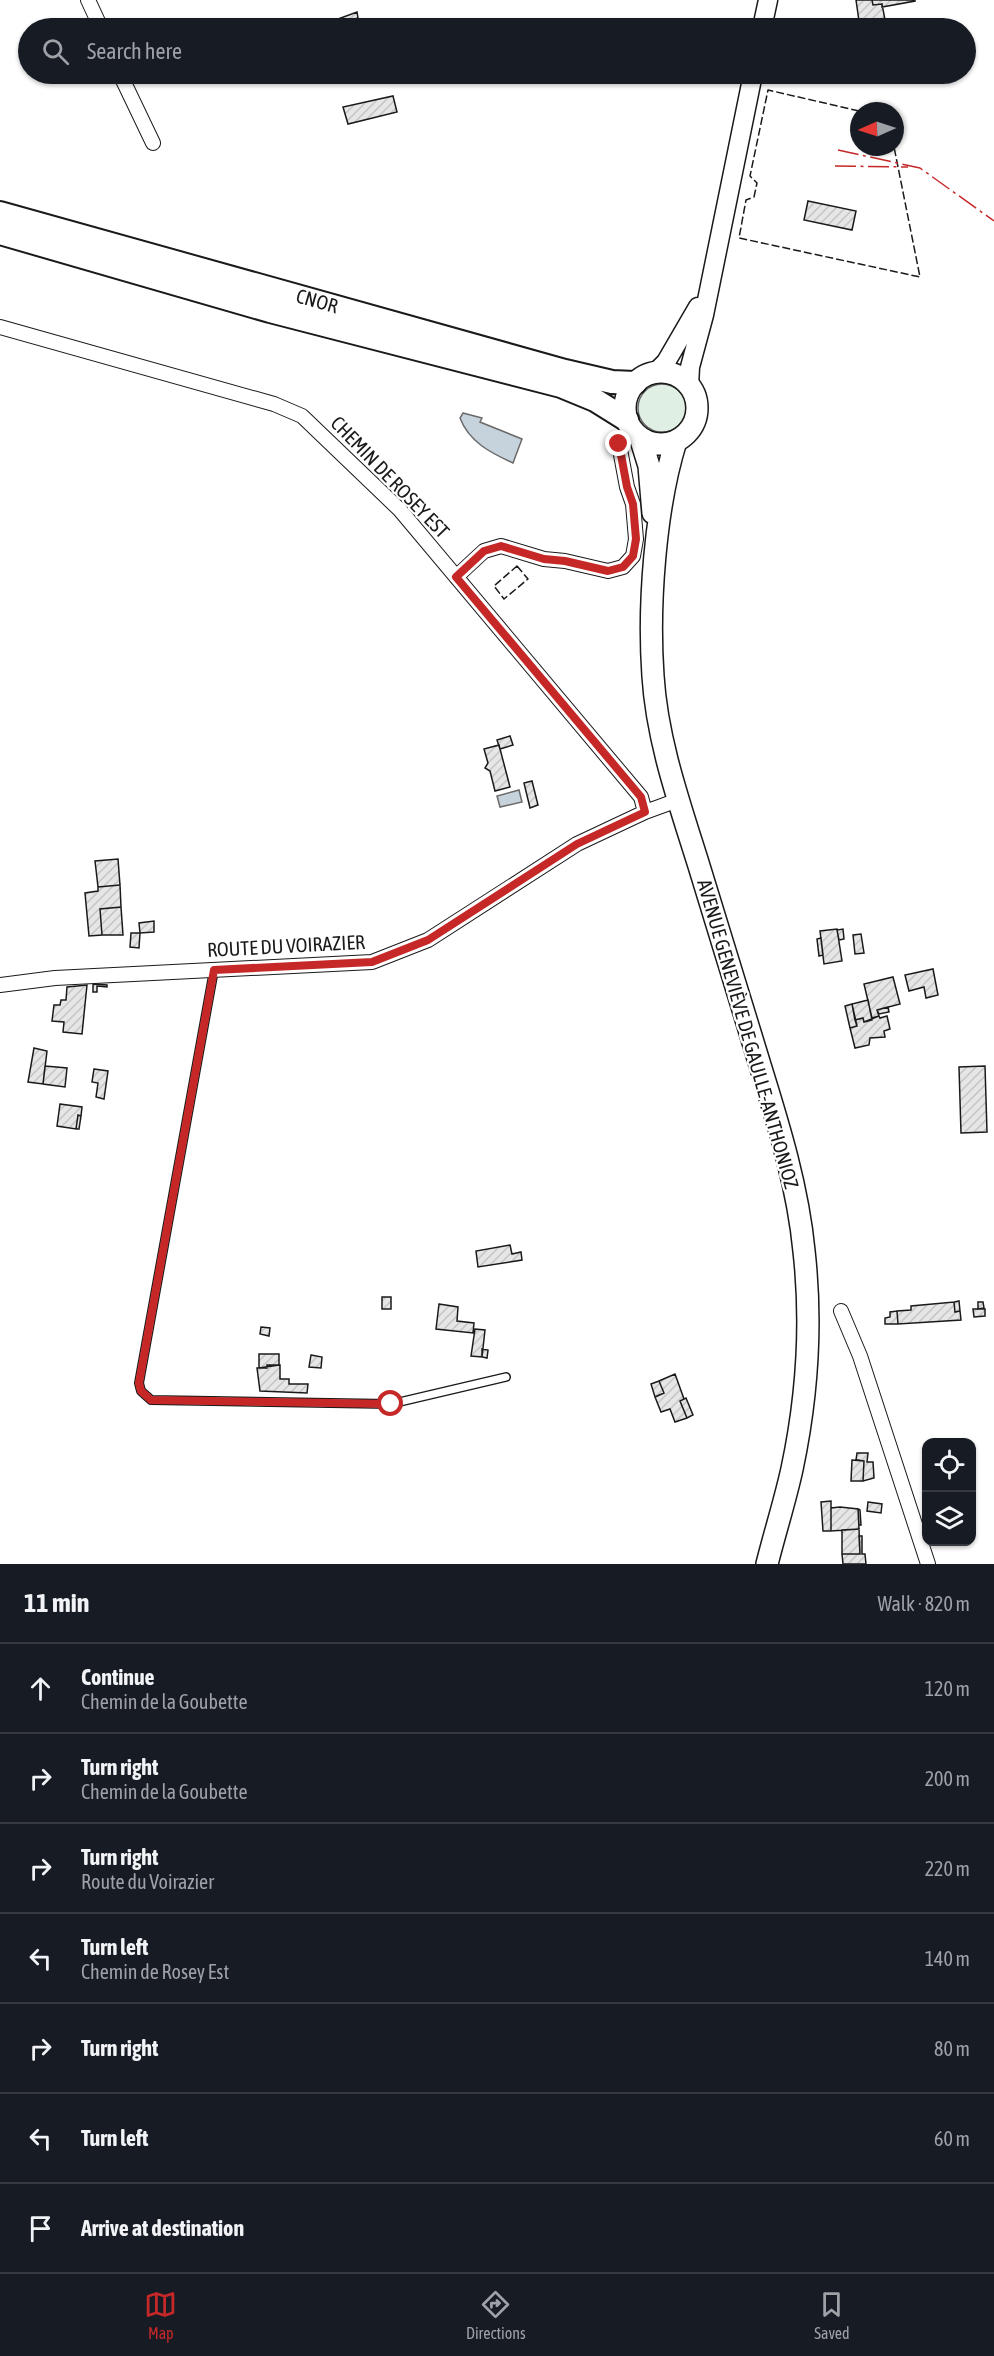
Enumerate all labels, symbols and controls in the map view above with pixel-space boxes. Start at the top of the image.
search box [18,18,976,84]
icon: search [39,35,72,68]
text: Search here [87,38,182,64]
north arrow [850,102,904,156]
street label: CNOR [294,284,341,317]
street label: CHEMIN DE ROSEY EST [326,411,454,542]
route end [605,430,631,456]
street label: AVENUE GENEVIÈVE DE GAULLE-ANTHONIOZ [693,876,804,1191]
street label: ROUTE DU VOIRAZIER [207,930,365,961]
route start [377,1390,403,1416]
map controls [922,1438,976,1546]
button: locate [922,1438,976,1492]
button: layers [922,1492,976,1546]
text: 11 min [24,1588,89,1618]
text: Walk · 820 m [878,1592,970,1615]
text: Continue [81,1664,155,1690]
icon: ahead [24,1672,57,1705]
text: 120 m [925,1677,970,1700]
text: Chemin de la Goubette [81,1690,247,1713]
text: Turn right [81,1754,158,1780]
icon: right [24,1762,57,1795]
text: 200 m [925,1767,970,1790]
text: Chemin de la Goubette [81,1780,247,1803]
text: Turn right [81,1844,158,1870]
icon: right [24,1852,57,1885]
text: 220 m [925,1857,970,1880]
text: Route du Voirazier [81,1870,214,1893]
text: Turn left [81,1934,148,1960]
icon: left [24,1942,57,1975]
text: 140 m [925,1947,970,1970]
text: Chemin de Rosey Est [81,1960,229,1983]
icon: right [24,2032,57,2065]
text: Turn right [81,2035,158,2061]
text: 80 m [934,2037,970,2060]
icon: left [24,2122,57,2155]
text: Turn left [81,2125,148,2151]
text: 60 m [934,2127,970,2150]
icon: arrive [24,2212,57,2245]
text: Arrive at destination [81,2215,244,2241]
tab: Map [144,2288,177,2342]
tab: Directions [466,2288,526,2342]
tab: Saved [814,2288,850,2342]

